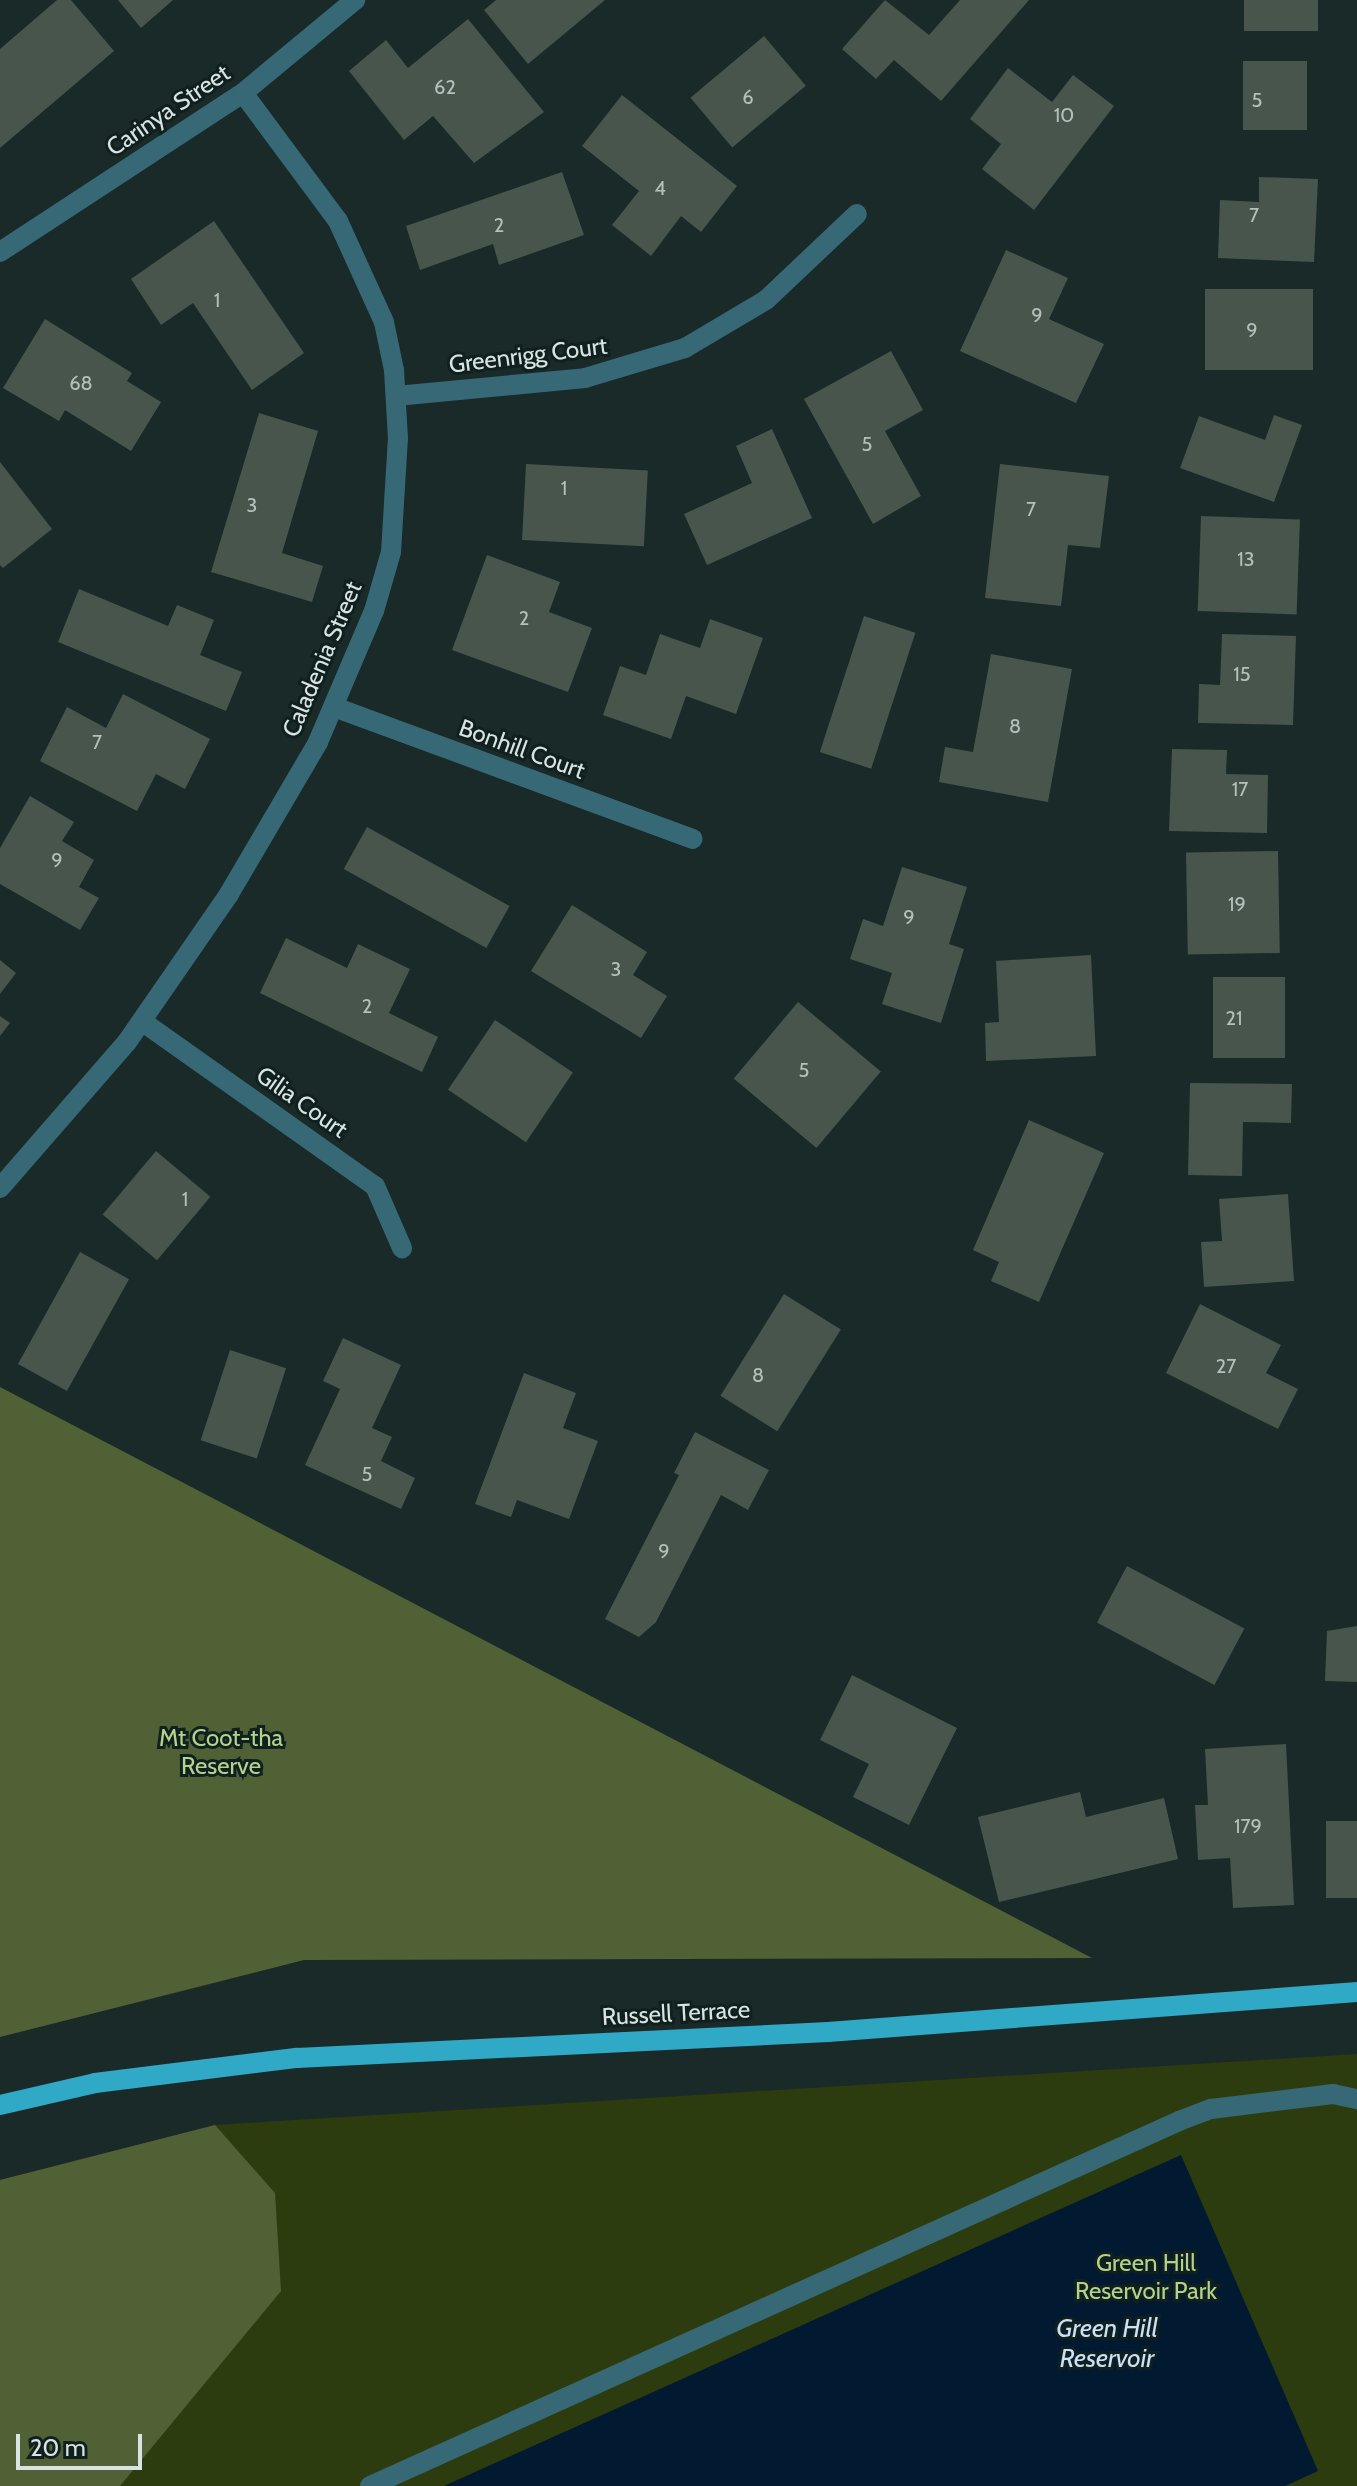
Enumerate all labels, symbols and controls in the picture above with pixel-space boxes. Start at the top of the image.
street label: Carinya Street [101,58,235,162]
house number: 62 [434,75,456,99]
house number: 6 [742,85,754,109]
house number: 5 [1252,88,1262,112]
house number: 10 [1054,103,1074,127]
house number: 4 [654,176,666,200]
house number: 7 [1249,203,1259,227]
house number: 2 [494,213,504,237]
house number: 1 [214,288,220,312]
house number: 9 [1031,303,1043,327]
house number: 9 [1246,318,1258,342]
street label: Greenrigg Court [447,331,609,379]
house number: 68 [69,371,93,395]
house number: 5 [862,432,872,456]
house number: 1 [561,476,567,500]
house number: 3 [247,493,257,517]
house number: 7 [1026,497,1036,521]
house number: 13 [1237,547,1255,571]
street label: Caladenia Street [276,577,368,741]
house number: 2 [519,606,529,630]
house number: 15 [1233,662,1251,686]
street label: Bonhill Court [455,713,589,785]
house number: 8 [1009,714,1021,738]
house number: 7 [92,730,102,754]
house number: 17 [1232,777,1248,801]
house number: 9 [51,848,63,872]
house number: 19 [1228,892,1246,916]
house number: 9 [903,905,915,929]
house number: 3 [611,957,621,981]
house number: 2 [362,994,372,1018]
house number: 21 [1226,1006,1242,1030]
house number: 5 [799,1058,809,1082]
street label: Gilia Court [251,1060,353,1144]
house number: 1 [182,1187,188,1211]
house number: 27 [1216,1354,1236,1378]
house number: 8 [752,1363,764,1387]
house number: 5 [362,1462,372,1486]
house number: 9 [658,1539,670,1563]
park label: Mt Coot-tha Reserve [159,1724,283,1780]
house number: 179 [1234,1814,1262,1838]
street label: Russell Terrace [601,1995,751,2031]
park label: Green Hill Reservoir Park [1075,2249,1217,2305]
water label: Green Hill Reservoir [1056,2313,1158,2374]
scale bar [20,2418,146,2468]
text: 20 m [30,2433,86,2462]

